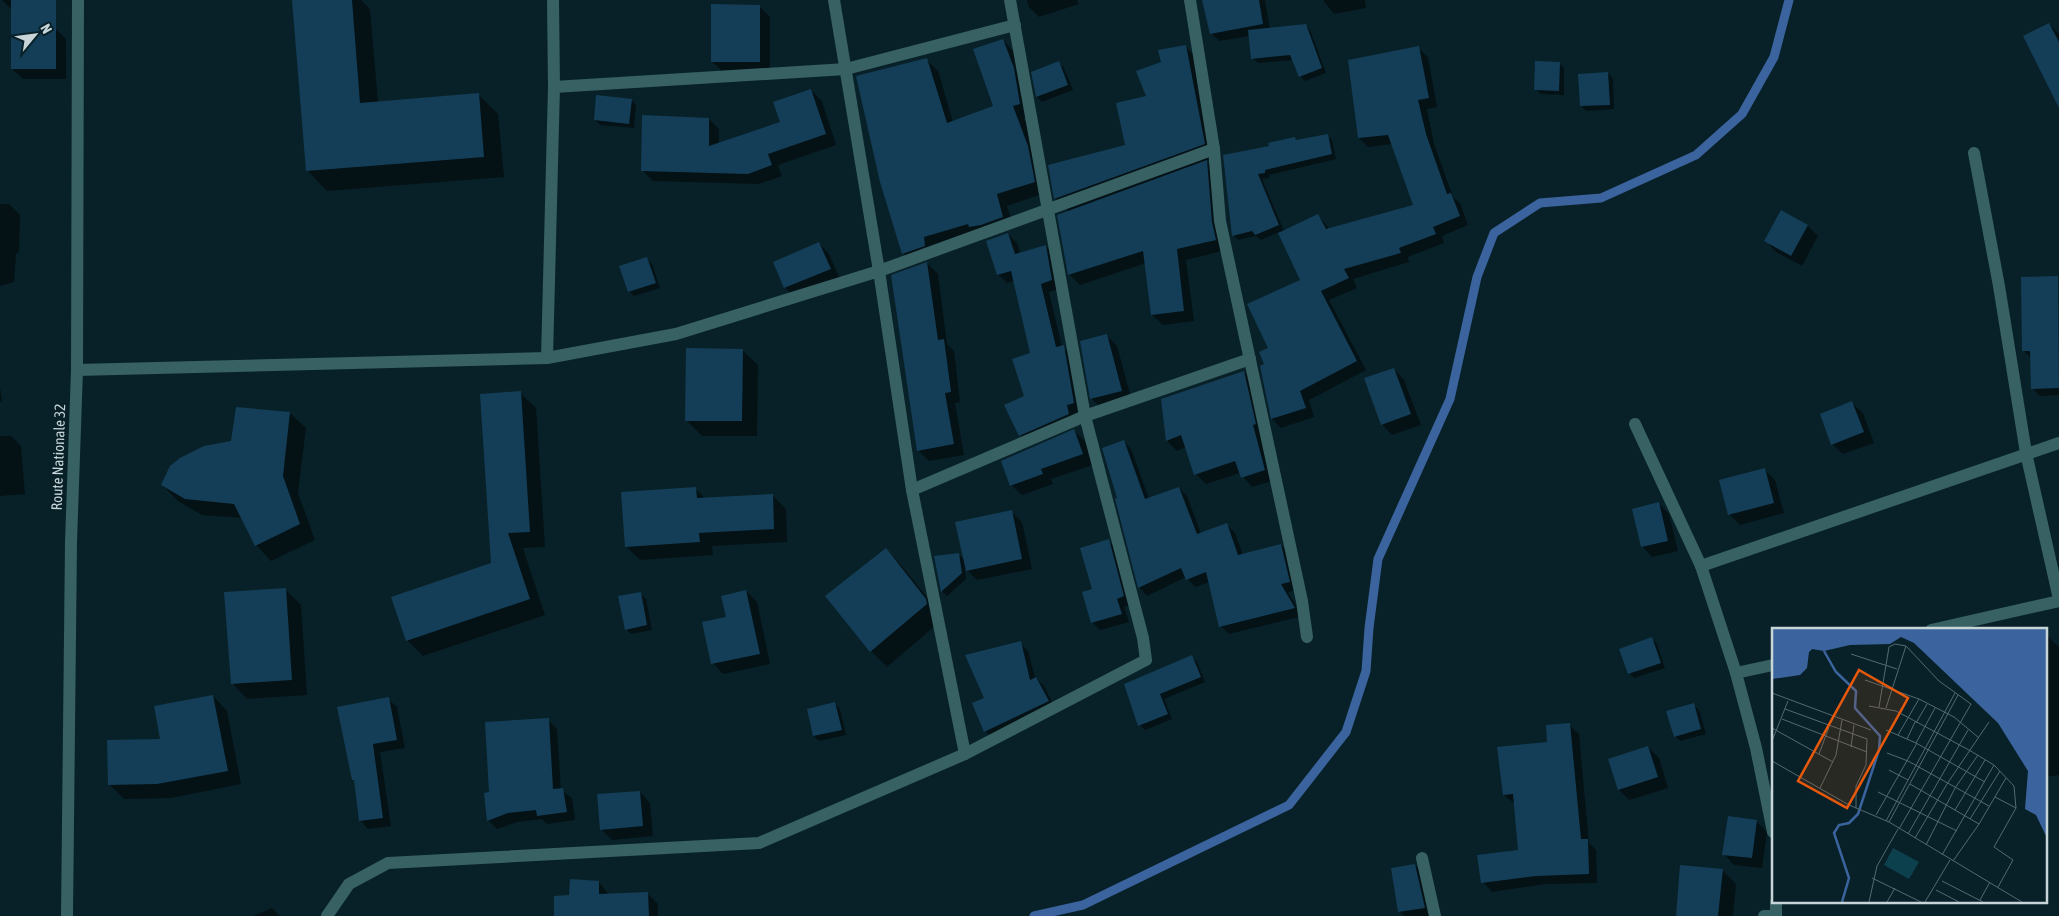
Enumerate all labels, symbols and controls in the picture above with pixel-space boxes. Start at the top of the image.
north arrow [10,10,60,60]
text: N [37,21,55,36]
street label: Route Nationale 32 [48,403,68,511]
inset map [1772,628,2046,904]

